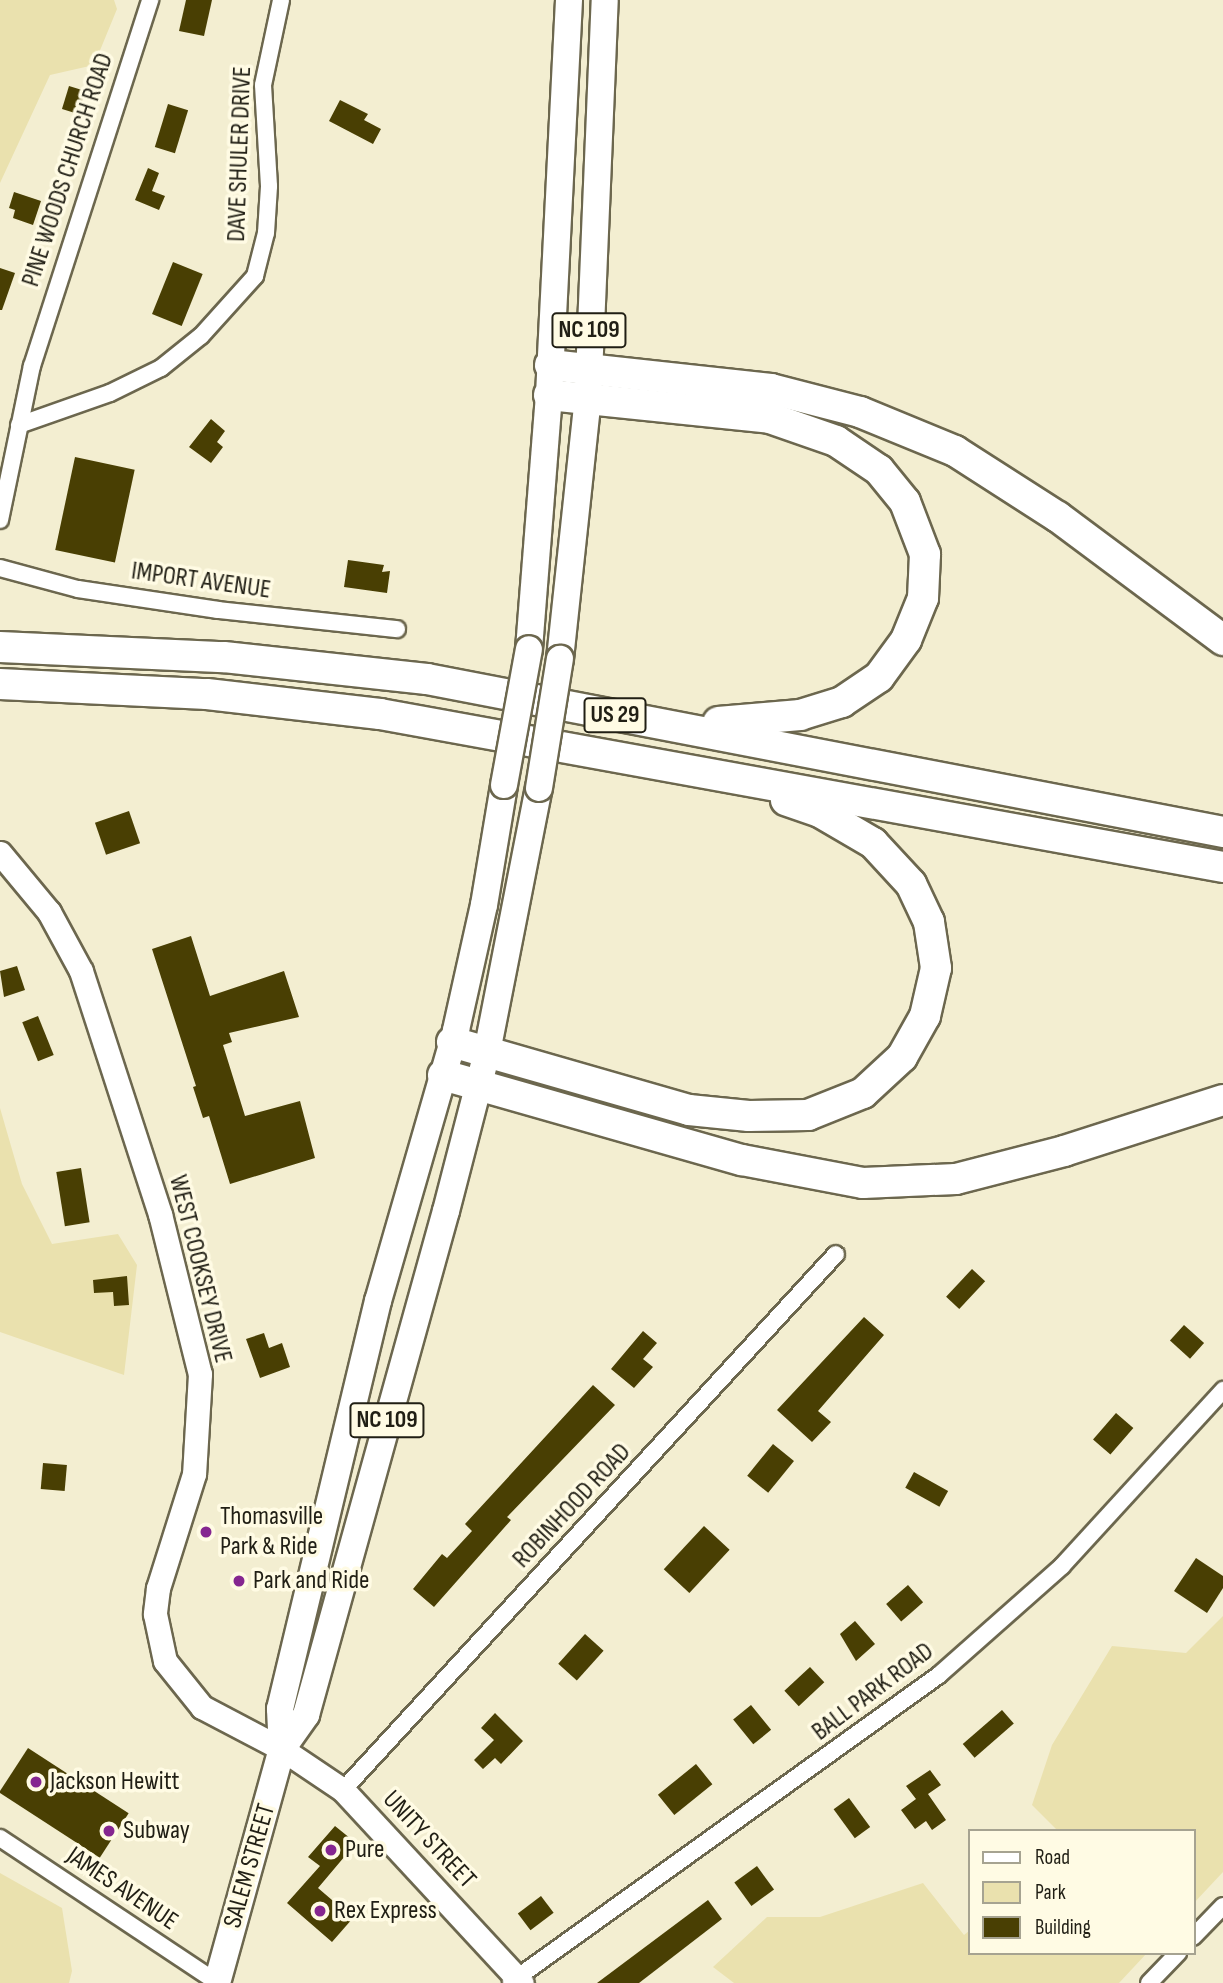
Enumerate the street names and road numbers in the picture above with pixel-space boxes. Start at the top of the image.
street label: PINE WOODS CHURCH ROAD [16,49,120,291]
street label: DAVE SHULER DRIVE [221,66,259,242]
road number: NC 109 [550,310,628,351]
street label: IMPORT AVENUE [129,556,273,606]
road number: US 29 [584,694,646,736]
street label: WEST COOKSEY DRIVE [162,1172,238,1366]
road number: NC 109 [348,1400,426,1440]
street label: ROBINHOOD ROAD [506,1437,638,1575]
street label: BALL PARK ROAD [806,1636,940,1748]
street label: UNITY STREET [376,1785,482,1895]
street label: SALEM STREET [217,1800,283,1932]
street label: JAMES AVENUE [60,1840,184,1938]

